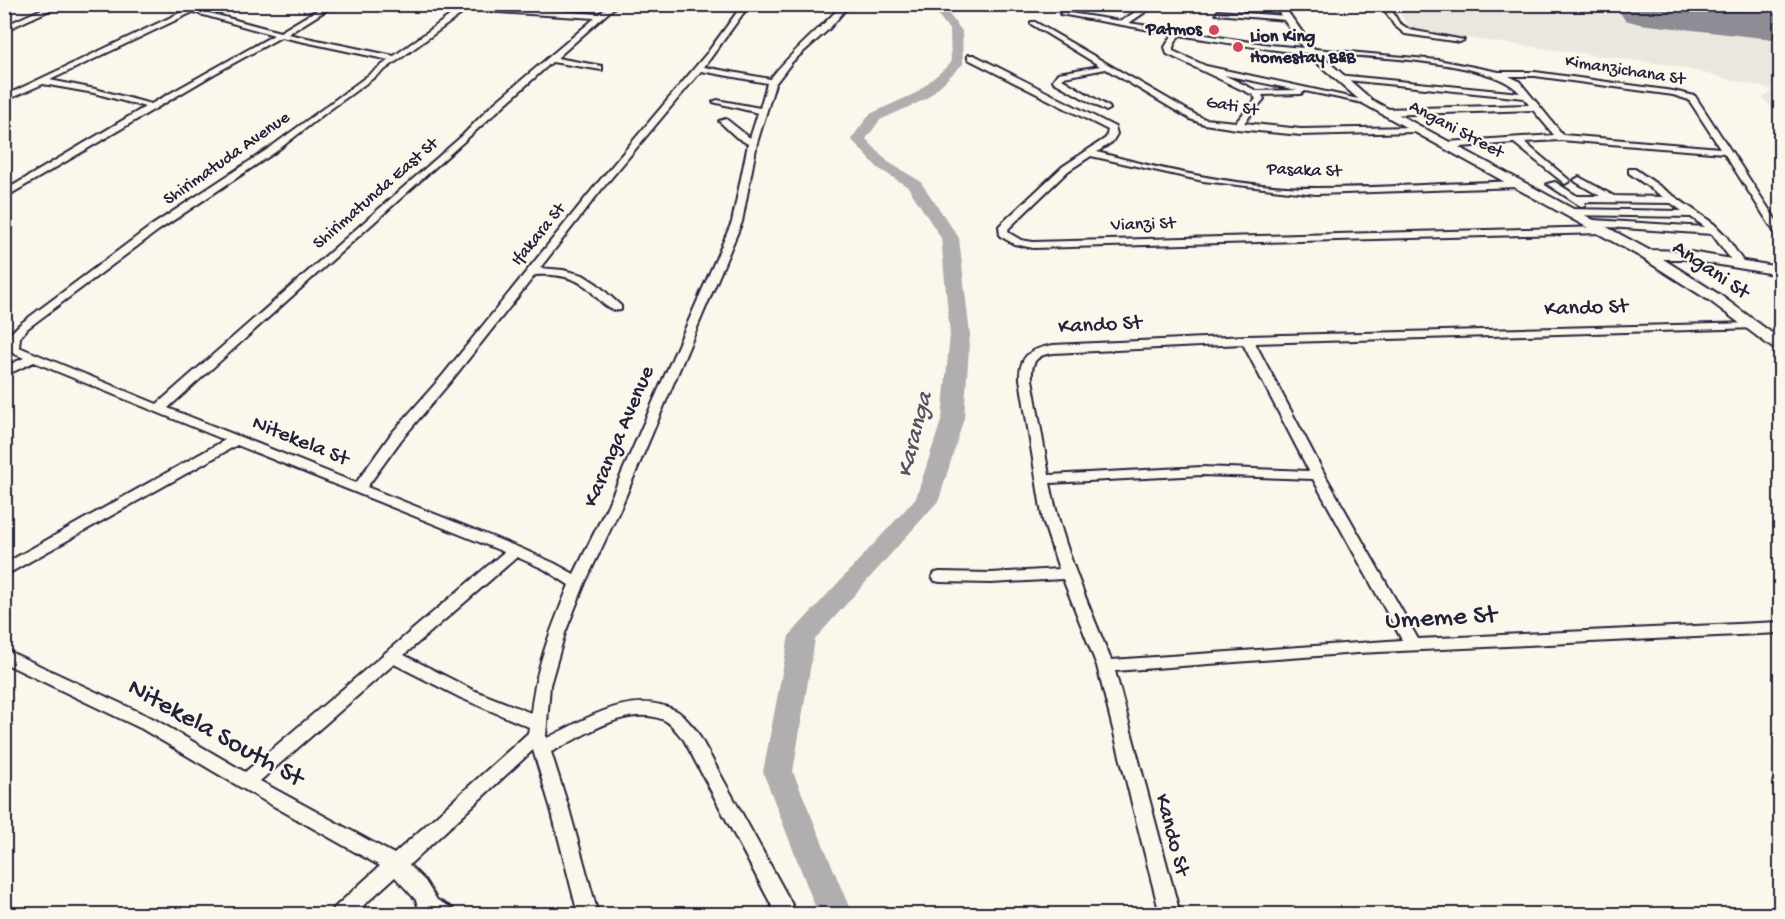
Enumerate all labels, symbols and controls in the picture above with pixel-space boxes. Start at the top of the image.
place label: Patmos [1145,20,1203,41]
marker: Patmos [1207,23,1221,37]
place label: Lion King Homestay B&B [1250,27,1356,69]
marker: Lion King Homestay B&B [1231,40,1245,54]
street label: Kimanzichana St [1563,51,1688,91]
street label: Gati St [1204,92,1261,122]
street label: Angani Street [1405,96,1508,164]
street label: Shirimatuda Avenue [160,107,295,211]
street label: Shirimatunda East St [309,133,444,254]
street label: Pasaka St [1265,159,1343,183]
street label: Ifakara St [508,198,572,270]
street label: Vianzi St [1110,213,1177,237]
street label: Angani St [1666,236,1755,307]
street label: Kando St [1544,294,1630,323]
street label: Kando St [1058,311,1144,341]
street label: Karanga Avenue [579,362,662,512]
water label: Karanga [891,388,941,481]
street label: Nitekela St [248,411,354,474]
street label: Umeme St [1384,600,1500,638]
street label: Nitekela South St [121,672,310,797]
street label: Kando St [1148,791,1195,881]

